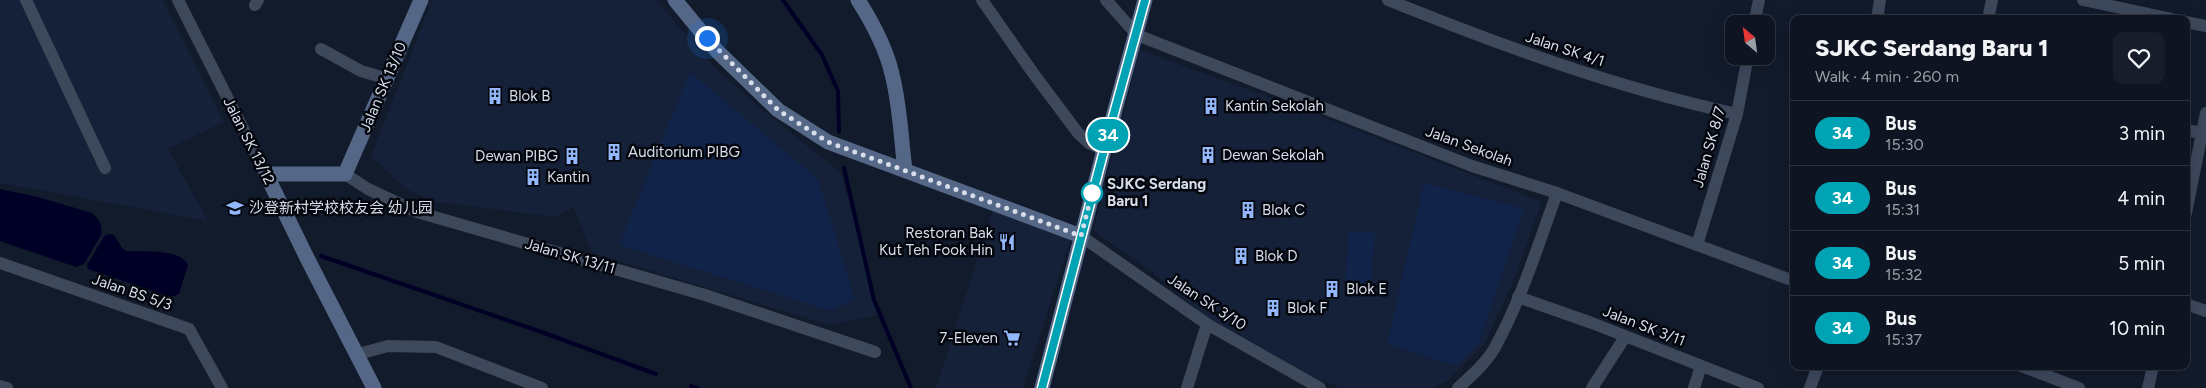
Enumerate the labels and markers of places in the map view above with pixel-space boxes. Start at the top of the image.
building icon: Blok B [485,86,505,106]
place label: Blok B [509,87,550,105]
building icon: Kantin Sekolah [1201,96,1221,116]
place label: Kantin Sekolah [1225,97,1324,115]
building icon: Auditorium PIBG [604,142,624,162]
place label: Auditorium PIBG [628,143,740,161]
building icon: Dewan Sekolah [1198,145,1218,165]
building icon: Dewan PIBG [562,146,582,166]
place label: Dewan Sekolah [1222,146,1324,164]
place label: Dewan PIBG [475,147,558,165]
building icon: Kantin [523,167,543,187]
place label: Kantin [547,168,590,186]
place label: SJKC Serdang Baru 1 [1107,175,1206,210]
marker: SJKC Serdang Baru 1 [1081,182,1103,204]
school or university icon: 沙登新村学校校友会 幼儿园 [225,198,245,218]
place label: 沙登新村学校校友会 幼儿园 [249,199,433,217]
building icon: Blok C [1238,200,1258,220]
place label: Blok C [1262,201,1305,219]
place label: Restoran Bak Kut Teh Fook Hin [879,224,994,259]
restaurant icon: Restoran Bak Kut Teh Fook Hin [997,232,1017,252]
building icon: Blok D [1231,246,1251,266]
place label: Blok D [1255,247,1297,265]
building icon: Blok E [1322,279,1342,299]
place label: Blok E [1346,280,1387,298]
building icon: Blok F [1263,298,1283,318]
place label: Blok F [1287,299,1327,317]
supermarket icon: 7-Eleven [1002,328,1022,348]
place label: 7-Eleven [939,329,998,347]

